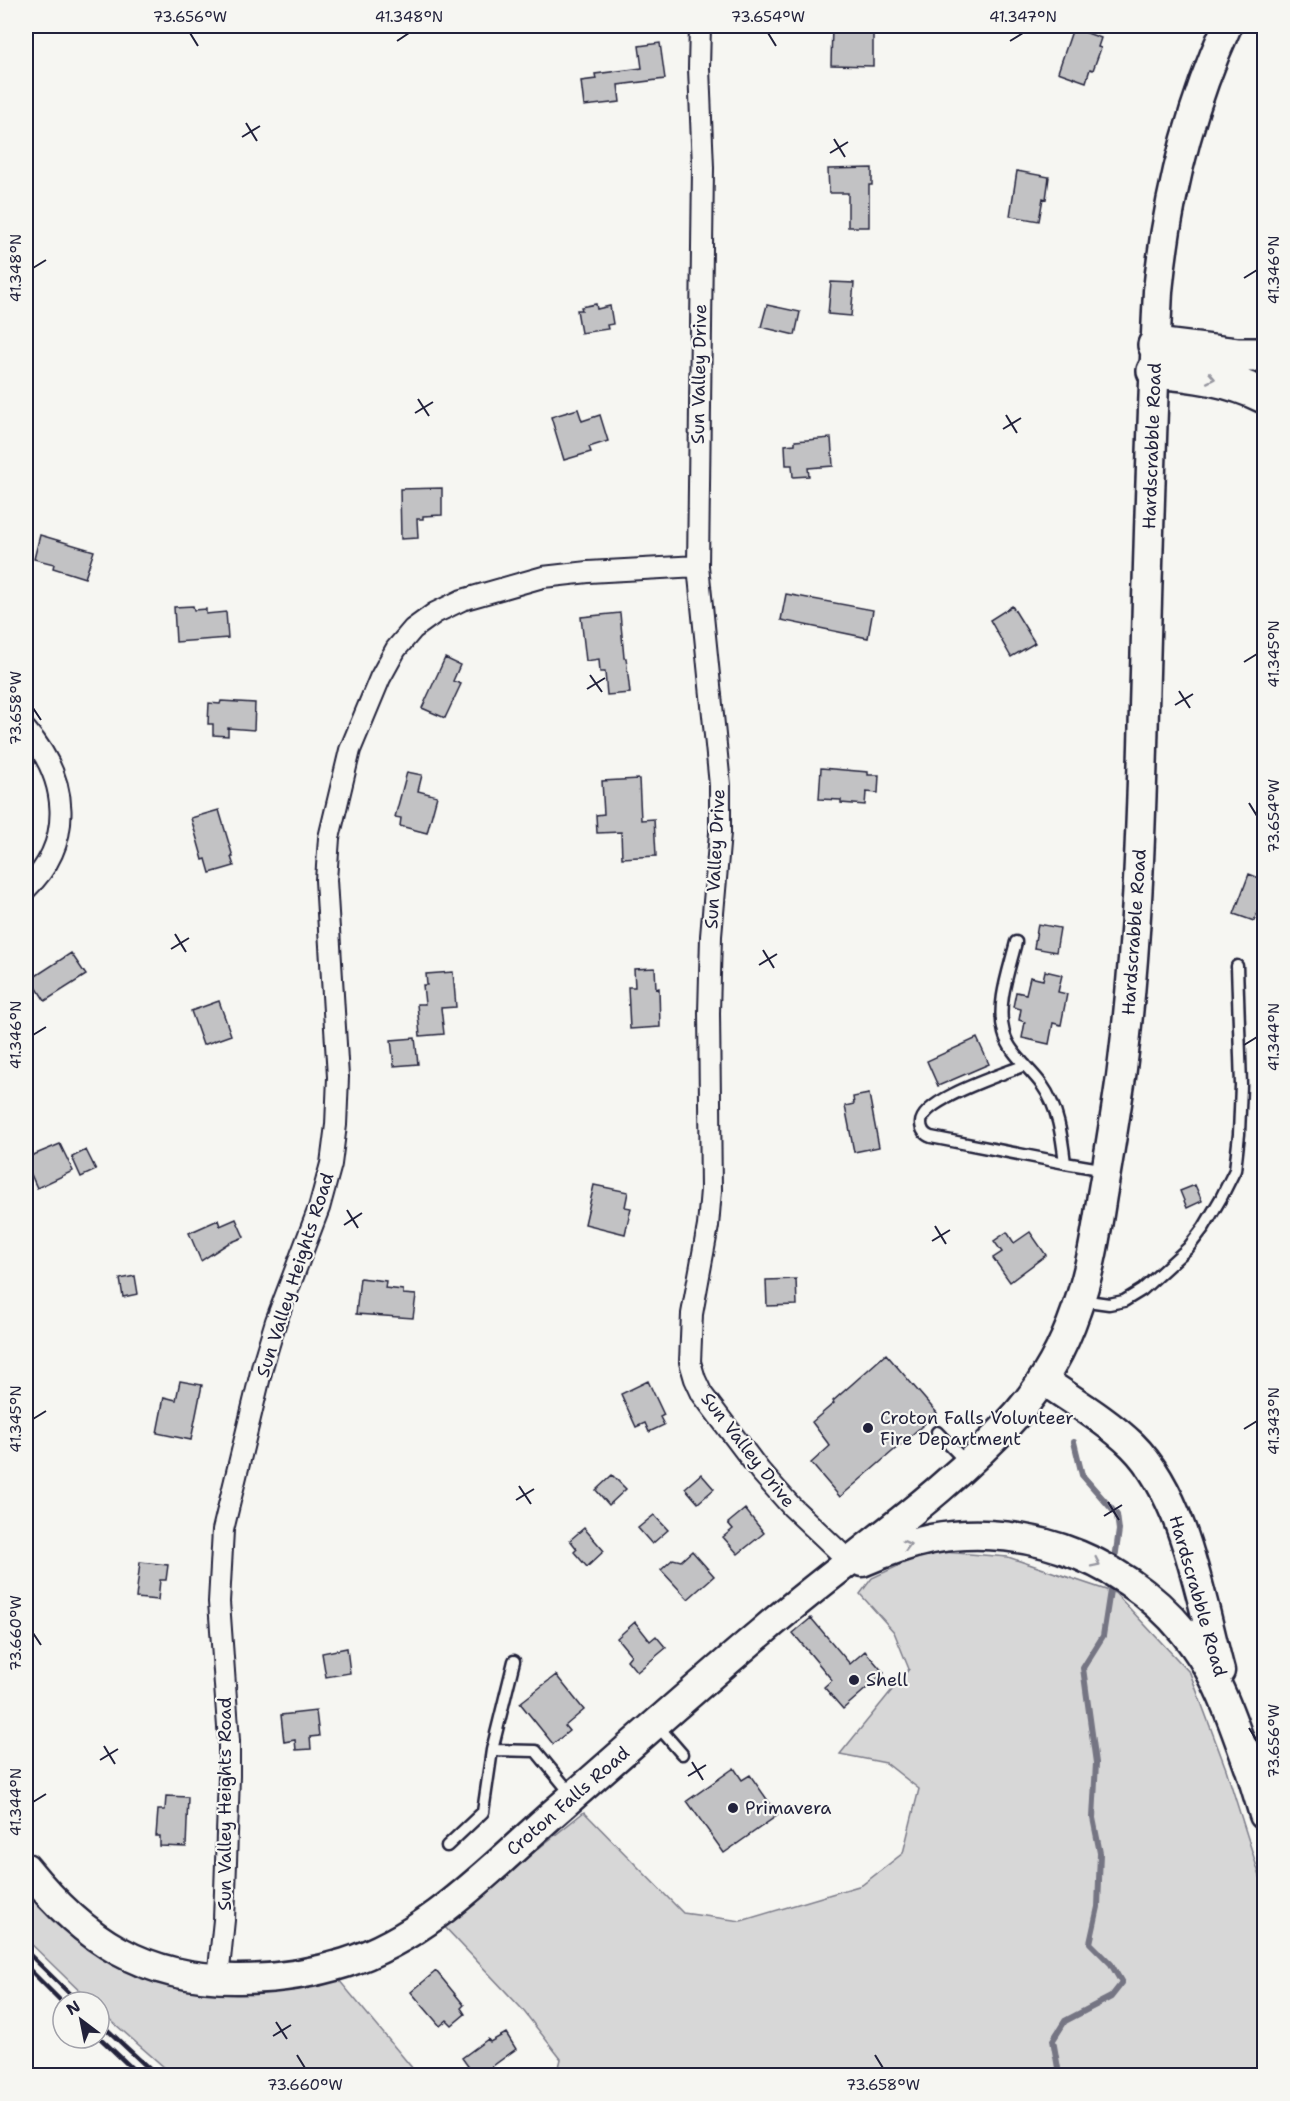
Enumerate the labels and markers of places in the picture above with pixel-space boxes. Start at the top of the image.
place label: Croton Falls Volunteer Fire Department [880,1406,1074,1451]
marker: Croton Falls Volunteer Fire Department [861,1421,875,1435]
place label: Shell [866,1668,908,1692]
marker: Shell [847,1673,861,1687]
place label: Primavera [745,1796,832,1820]
marker: Primavera [726,1801,740,1815]

